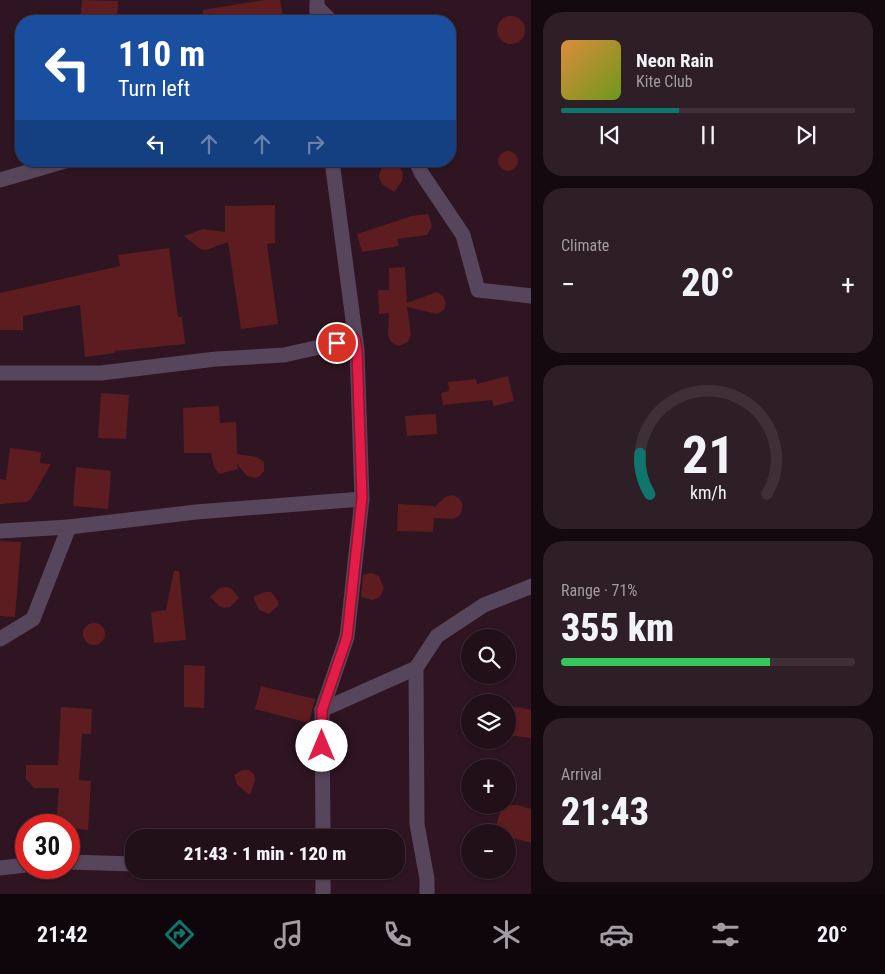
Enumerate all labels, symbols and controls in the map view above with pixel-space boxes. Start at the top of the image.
text: 110 m [118,34,205,75]
icon: left [35,35,100,100]
text: Neon Rain [636,49,714,72]
text: Kite Club [636,72,693,91]
text: Turn left [118,76,190,101]
icon: previous [596,121,624,149]
icon: pause [694,121,722,149]
icon: next [792,121,820,149]
icon: left [142,130,170,158]
icon: ahead [195,130,223,158]
icon: ahead [248,130,276,158]
icon: right [301,130,329,158]
text: Climate [561,236,609,255]
text: 20° [681,261,735,305]
text: − [561,268,575,301]
text: + [841,268,855,301]
pin [316,322,358,364]
icon: arrive [323,329,351,357]
text: 21 [682,425,734,486]
text: km/h [690,482,726,503]
text: Range · 71% [561,581,637,600]
text: 355 km [561,606,674,650]
map controls [461,629,516,879]
button: search [461,629,516,684]
button: layers [461,694,516,749]
position arrow [295,719,347,771]
button: + [461,759,516,814]
text: Arrival [561,765,602,784]
text: 21:43 [561,790,649,834]
speed limit sign: 30 [15,814,80,879]
button: − [461,824,516,879]
text: 21:43 · 1 min · 120 m [184,842,346,865]
icon: directions [162,917,197,952]
icon: music [271,917,306,952]
icon: phone [380,917,415,952]
icon: climate [489,917,524,952]
icon: car [599,917,634,952]
icon: filters [708,917,743,952]
text: 21:42 [37,922,88,947]
text: 20° [817,922,848,947]

